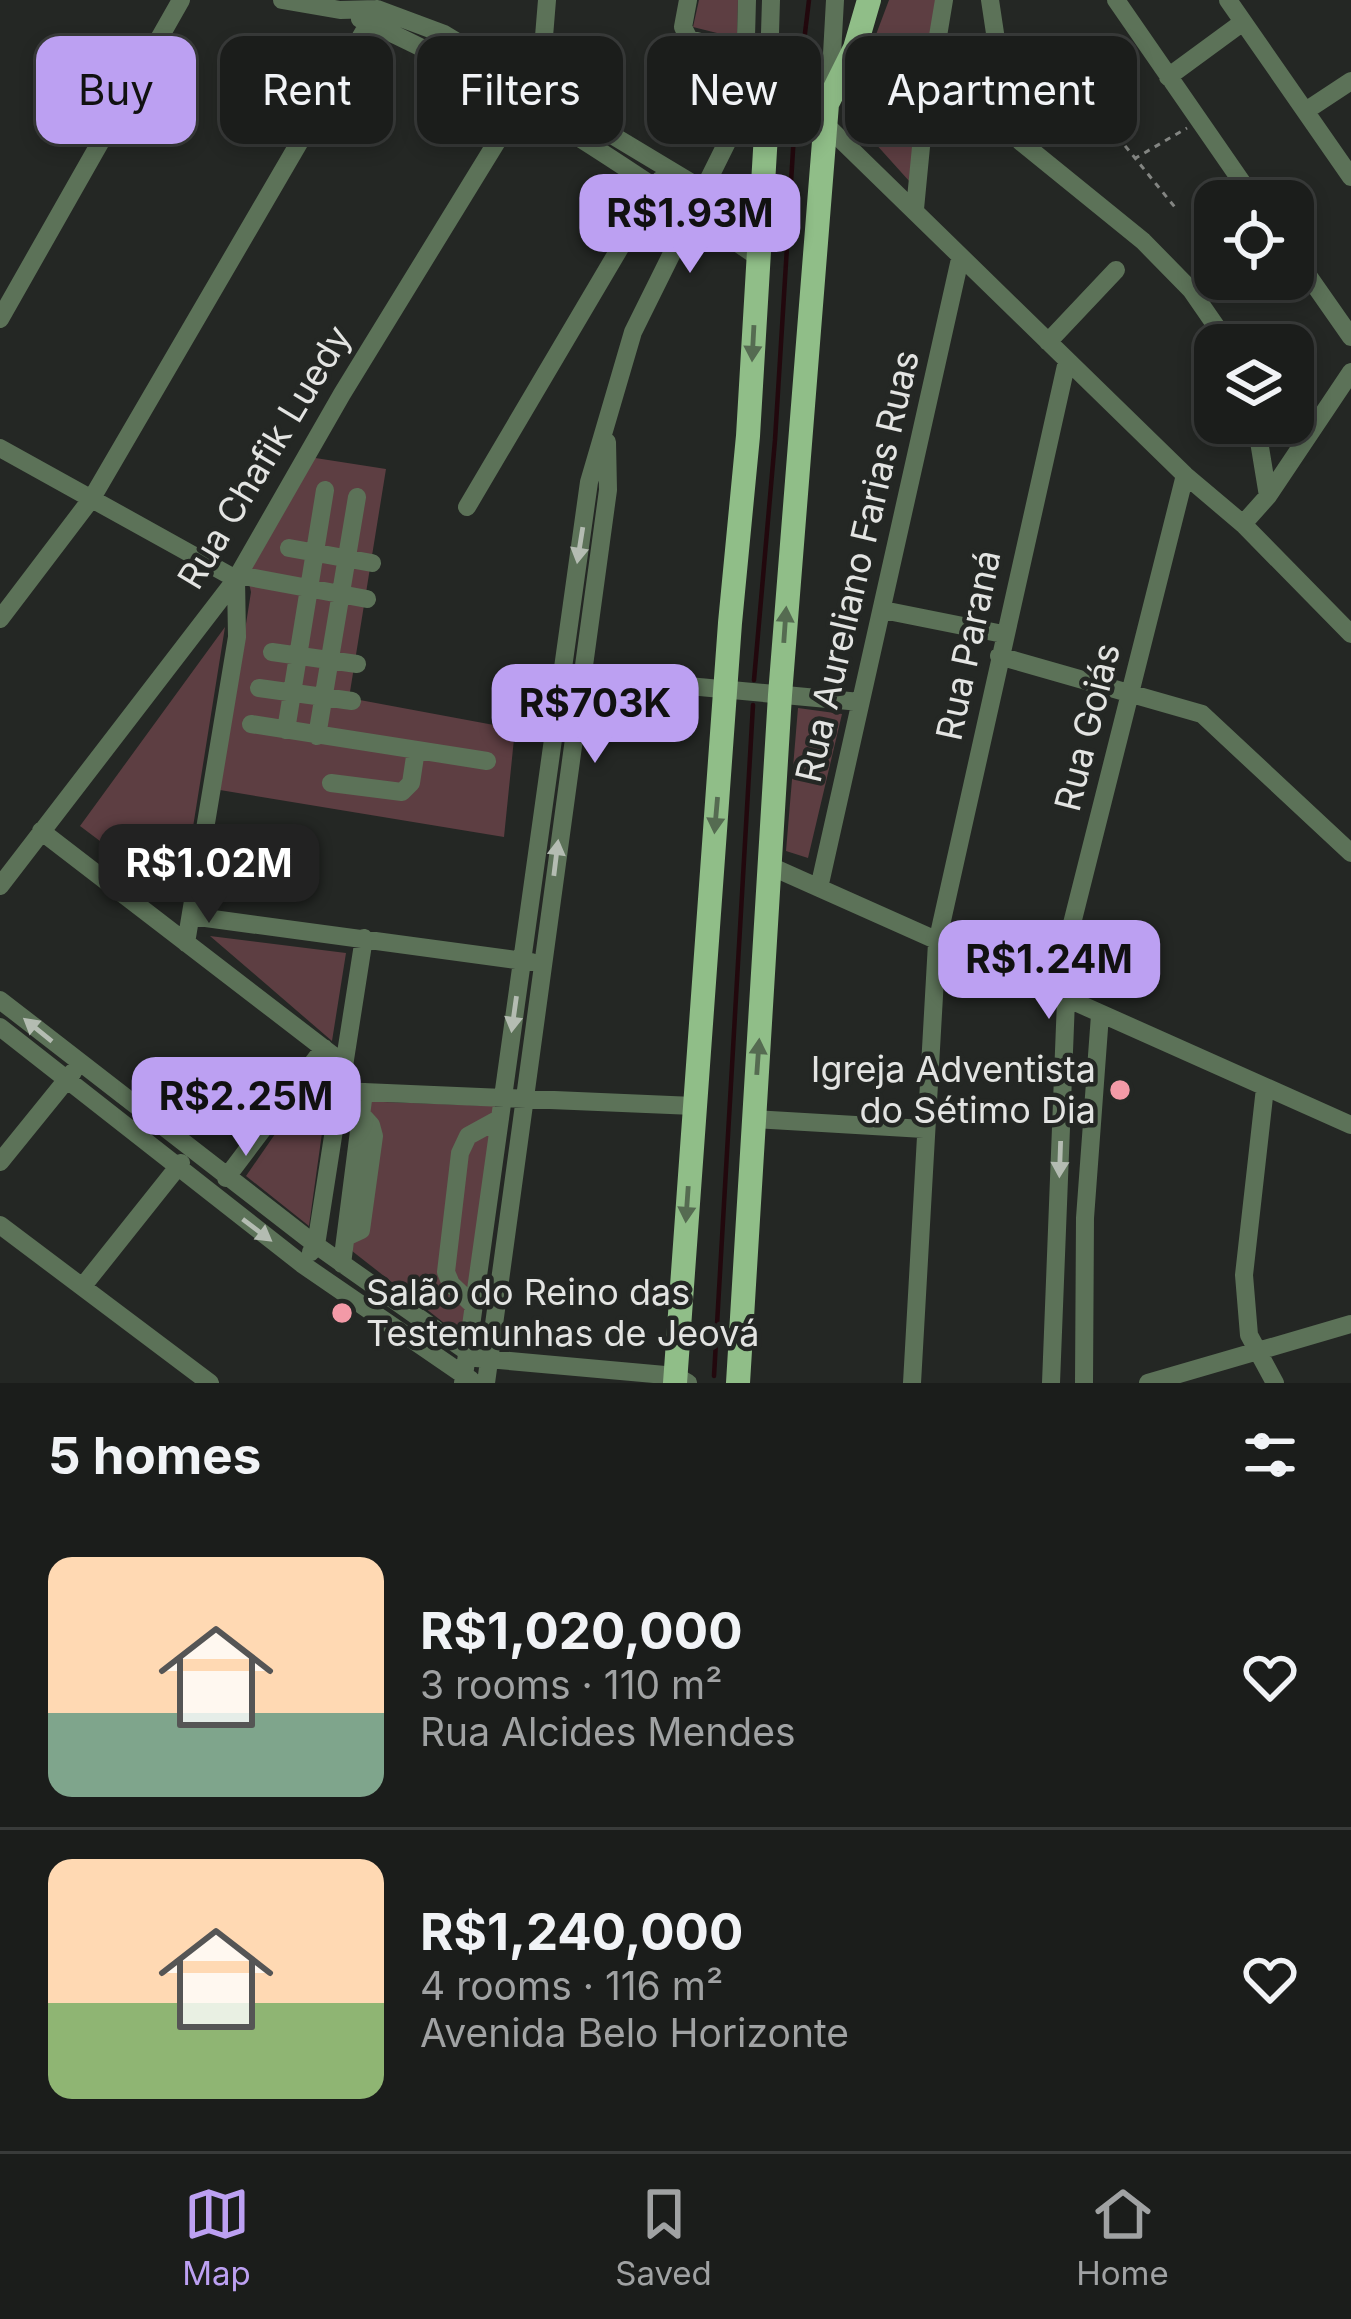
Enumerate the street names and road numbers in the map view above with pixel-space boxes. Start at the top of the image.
street label: Rua Chafik Luedy [168,317,360,597]
street label: Rua Aureliano Farias Ruas [786,346,928,786]
street label: Rua Paraná [926,546,1010,744]
street label: Rua Goiás [1045,639,1129,815]

